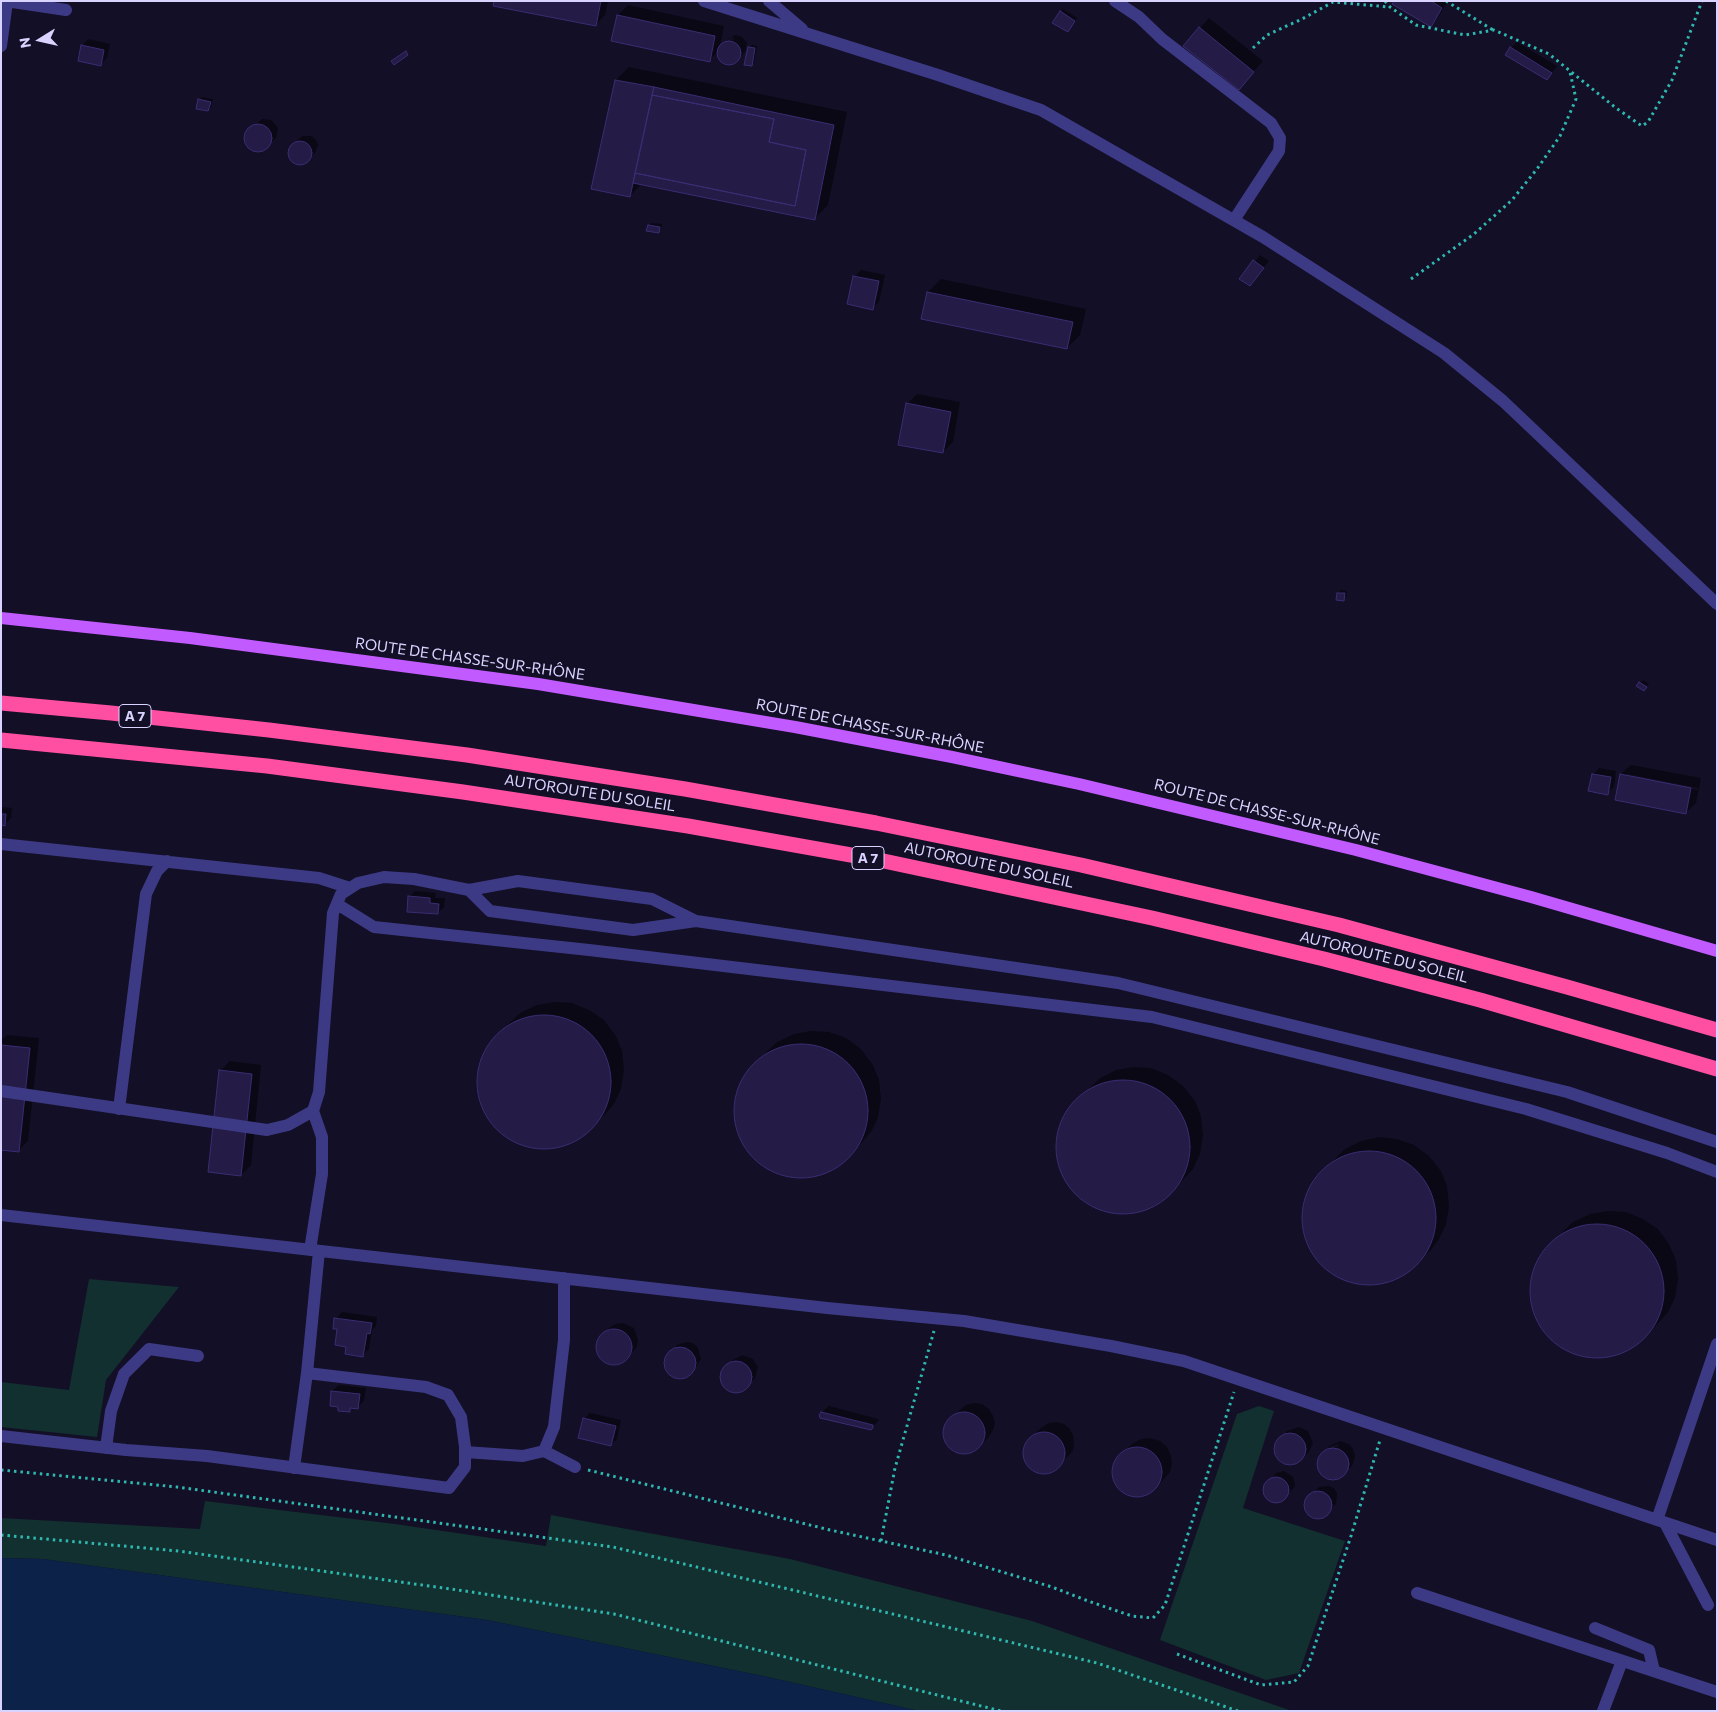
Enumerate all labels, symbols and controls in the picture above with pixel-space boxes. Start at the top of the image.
north arrow [15,15,65,65]
text: N [15,36,34,49]
street label: ROUTE DE CHASSE-SUR-RHÔNE [354,634,586,684]
street label: ROUTE DE CHASSE-SUR-RHÔNE [754,695,986,757]
road number: A 7 [119,704,151,728]
street label: AUTOROUTE DU SOLEIL [503,771,677,815]
street label: ROUTE DE CHASSE-SUR-RHÔNE [1152,775,1382,849]
street label: AUTOROUTE DU SOLEIL [903,838,1075,892]
road number: A 7 [852,846,884,870]
street label: AUTOROUTE DU SOLEIL [1298,927,1470,987]

